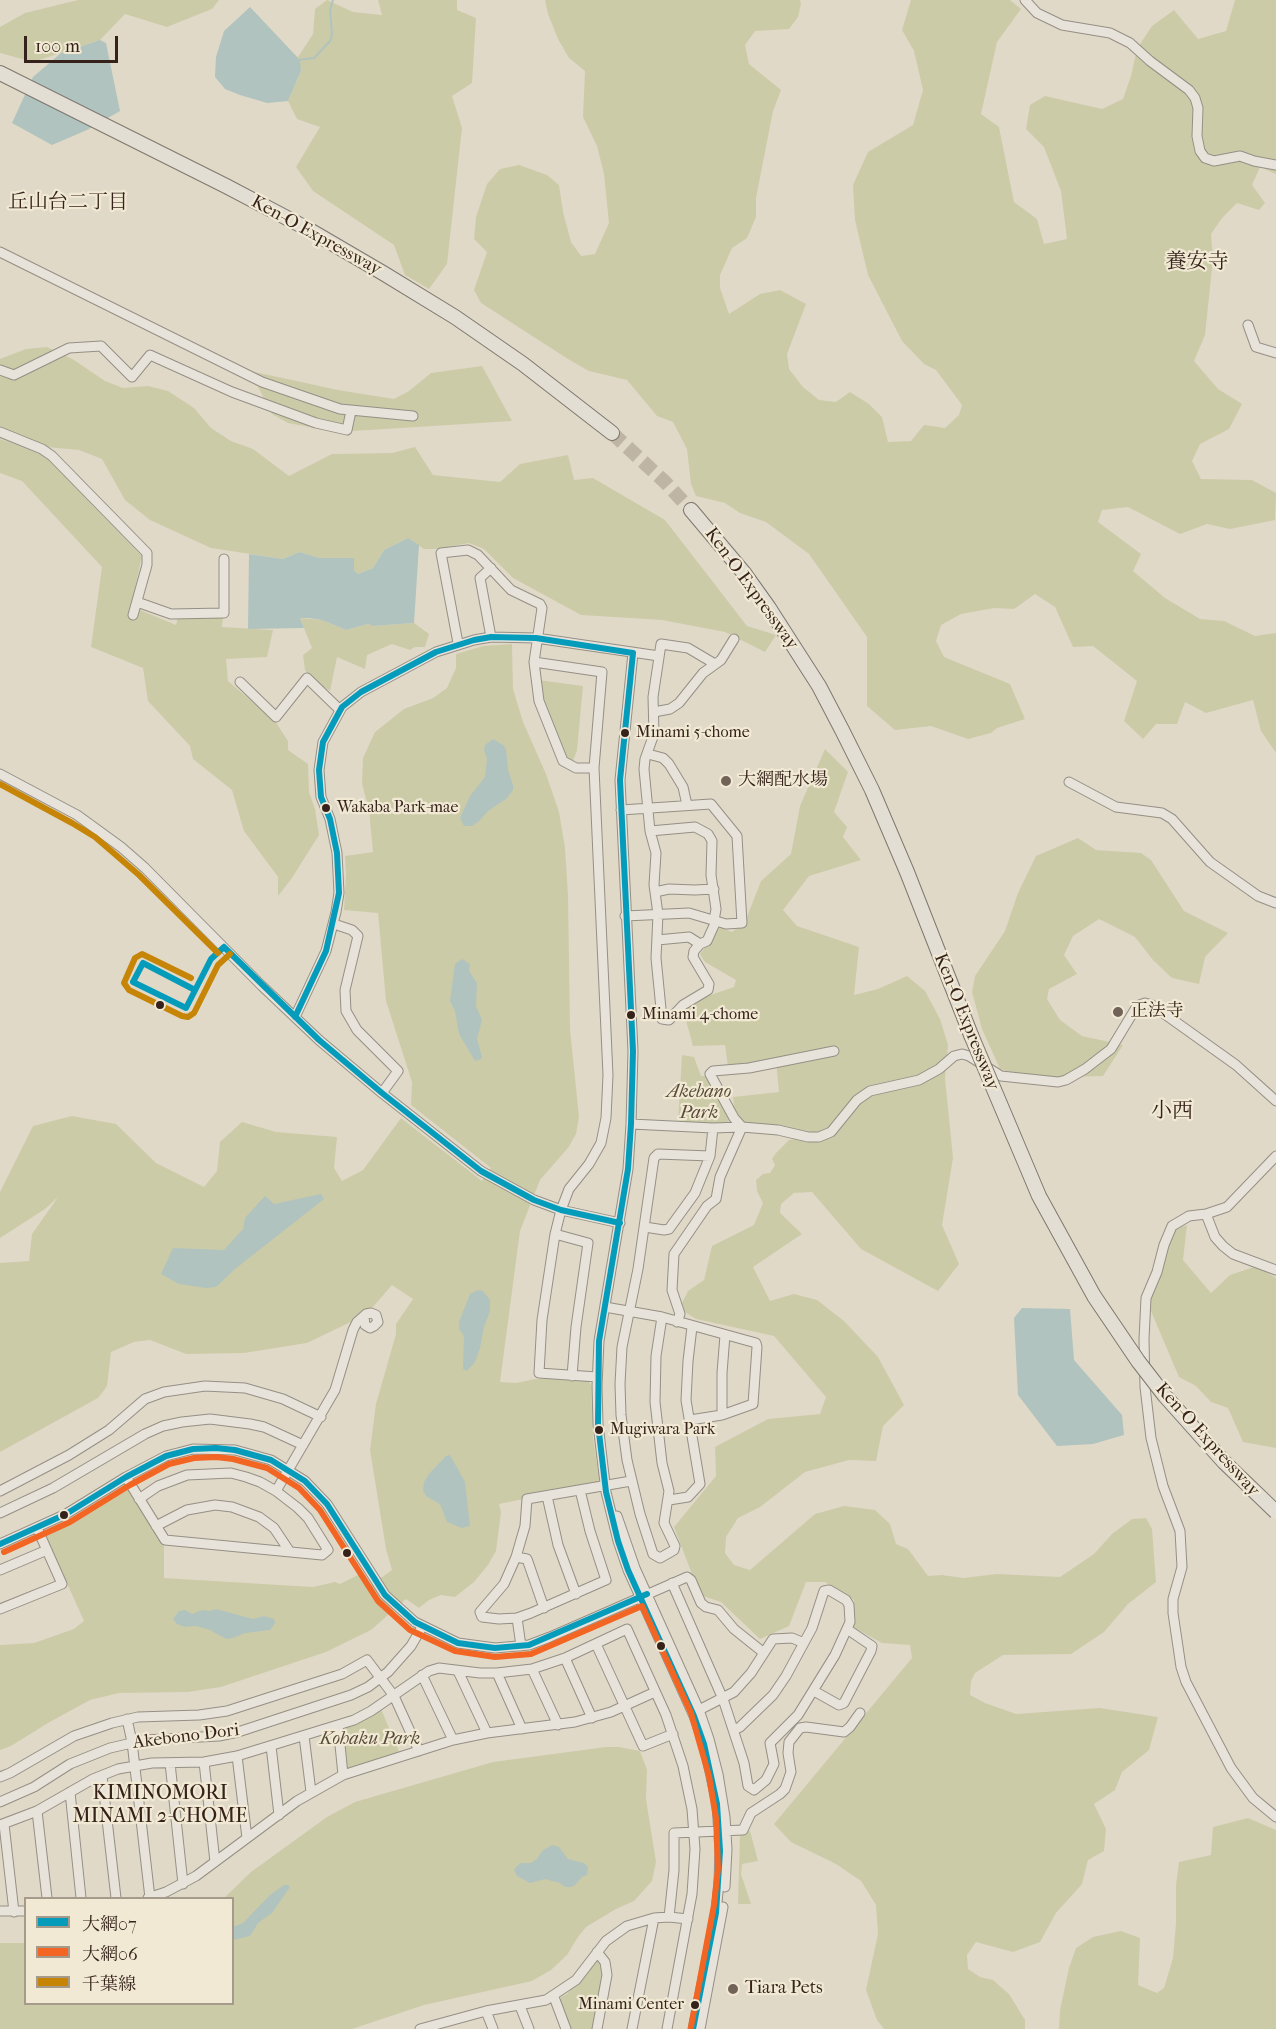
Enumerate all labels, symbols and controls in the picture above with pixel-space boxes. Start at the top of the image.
scale bar [27,24,122,62]
text: 100 m [35,36,80,57]
district label: 丘山台二丁目 [8,191,128,215]
street label: Ken-O Expressway [247,191,385,281]
district label: 養安寺 [1166,250,1228,276]
street label: Ken-O Expressway [700,524,802,654]
place label: Minami 5-chome [636,723,750,743]
marker: Minami 5-chome [619,727,631,739]
place label: 大網配水場 [738,770,828,792]
marker: 大網配水場 [719,774,733,788]
place label: Wakaba Park-mae [337,798,458,818]
marker: Wakaba Park-mae [320,802,332,814]
street label: Ken-O Expressway [929,951,1003,1093]
unlabelled marker [154,999,166,1011]
place label: 正法寺 [1130,1001,1184,1023]
place label: Minami 4-chome [642,1005,758,1025]
marker: 正法寺 [1111,1005,1125,1019]
marker: Minami 4-chome [625,1009,637,1021]
park label: Akebano Park [667,1082,731,1124]
district label: 小西 [1151,1099,1193,1125]
street label: Ken-O Expressway [1150,1379,1264,1501]
place label: Mugiwara Park [610,1420,715,1440]
marker: Mugiwara Park [593,1424,605,1436]
unlabelled marker [58,1509,70,1521]
unlabelled marker [341,1547,353,1559]
unlabelled marker [655,1640,667,1652]
street label: Akebono Dori [132,1720,240,1754]
park label: Kohaku Park [320,1729,420,1751]
district label: KIMINOMORI MINAMI 2-CHOME [62,1782,258,1829]
legend [24,1897,234,2005]
text: 大網07 [82,1914,137,1935]
text: 大網06 [82,1944,138,1965]
text: 千葉線 [82,1974,136,1995]
place label: Tiara Pets [745,1978,823,2000]
marker: Tiara Pets [726,1982,740,1996]
place label: Minami Center [578,1995,684,2015]
marker: Minami Center [689,1999,701,2011]

